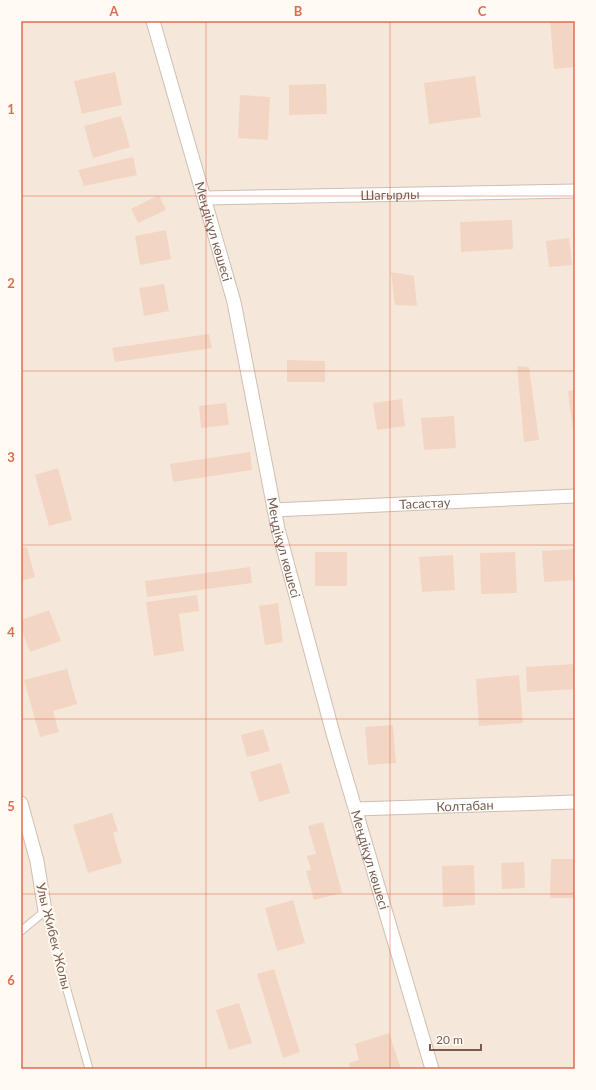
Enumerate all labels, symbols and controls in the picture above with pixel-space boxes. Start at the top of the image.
text: A [108,3,119,19]
text: B [294,3,303,19]
text: C [478,3,487,19]
text: 1 [7,101,15,117]
street label: Меңдіқұл көшесі [192,180,236,283]
street label: Шагырлы [360,186,420,203]
text: 2 [7,275,15,291]
text: 3 [7,449,15,465]
street label: Тасастау [399,494,451,512]
street label: Меңдіқұл көшесі [264,496,304,599]
text: 4 [7,624,15,640]
street label: Колтабан [436,797,494,814]
text: 5 [7,798,15,814]
street label: Меңдіқұл көшесі [348,808,392,911]
street label: Улы Жибек Жолы [33,881,75,991]
text: 6 [7,972,15,988]
scale bar [430,1026,481,1052]
text: 20 m [436,1032,463,1047]

